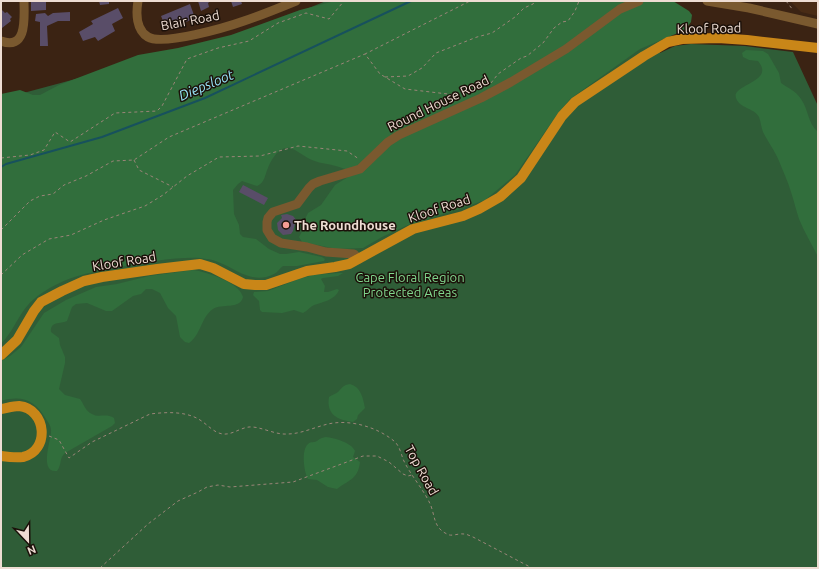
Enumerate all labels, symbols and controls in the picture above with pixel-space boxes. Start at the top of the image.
street label: Blair Road [160,7,220,33]
street label: Kloof Road [677,20,741,36]
water label: Diepsloot [176,66,236,104]
street label: Round House Road [385,72,491,134]
street label: Kloof Road [406,191,472,225]
place label: The Roundhouse [294,218,396,232]
marker: The Roundhouse [281,220,291,230]
street label: Kloof Road [91,249,157,273]
park label: Cape Floral Region Protected Areas [355,270,465,299]
street label: Top Road [403,443,441,497]
north arrow [8,521,48,561]
text: N [26,543,38,557]

